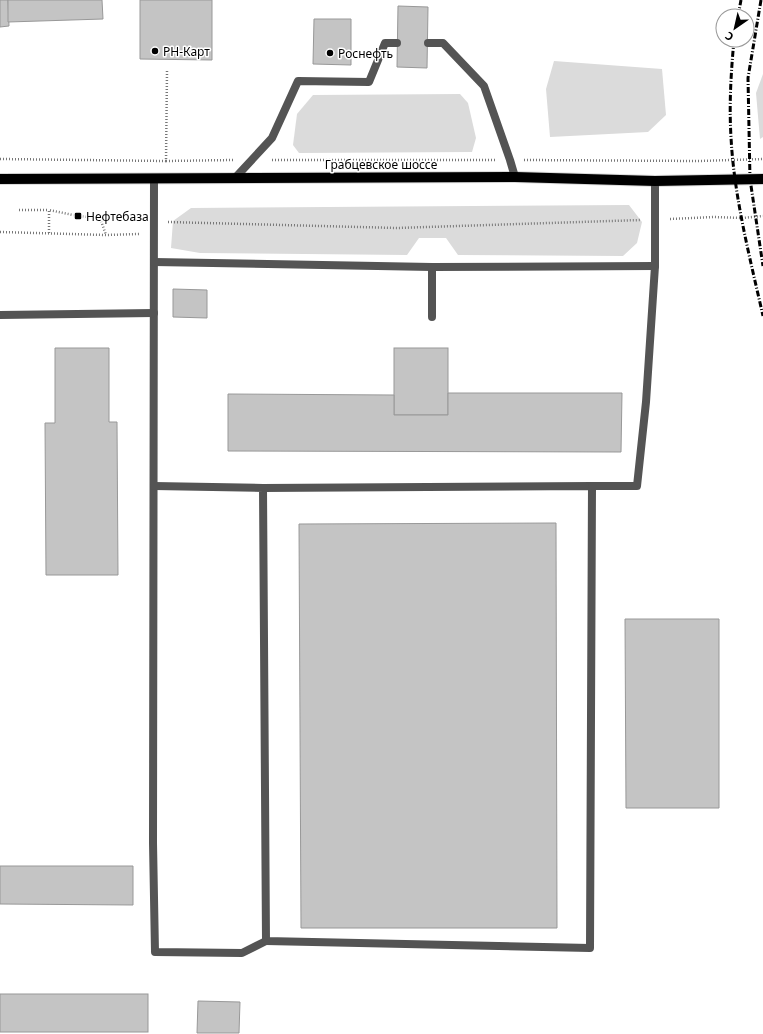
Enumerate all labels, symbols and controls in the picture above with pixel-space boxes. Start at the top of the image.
north arrow [715,8,755,48]
text: С [722,28,736,45]
place label: РН-Карт [163,43,210,60]
place label: Роснефть [338,45,393,62]
marker: РН-Карт [150,46,160,56]
marker: Роснефть [325,48,335,58]
street label: Грабцевское шоссе [325,156,438,173]
place label: Нефтебаза [86,208,149,225]
marker: Нефтебаза [73,211,83,221]

